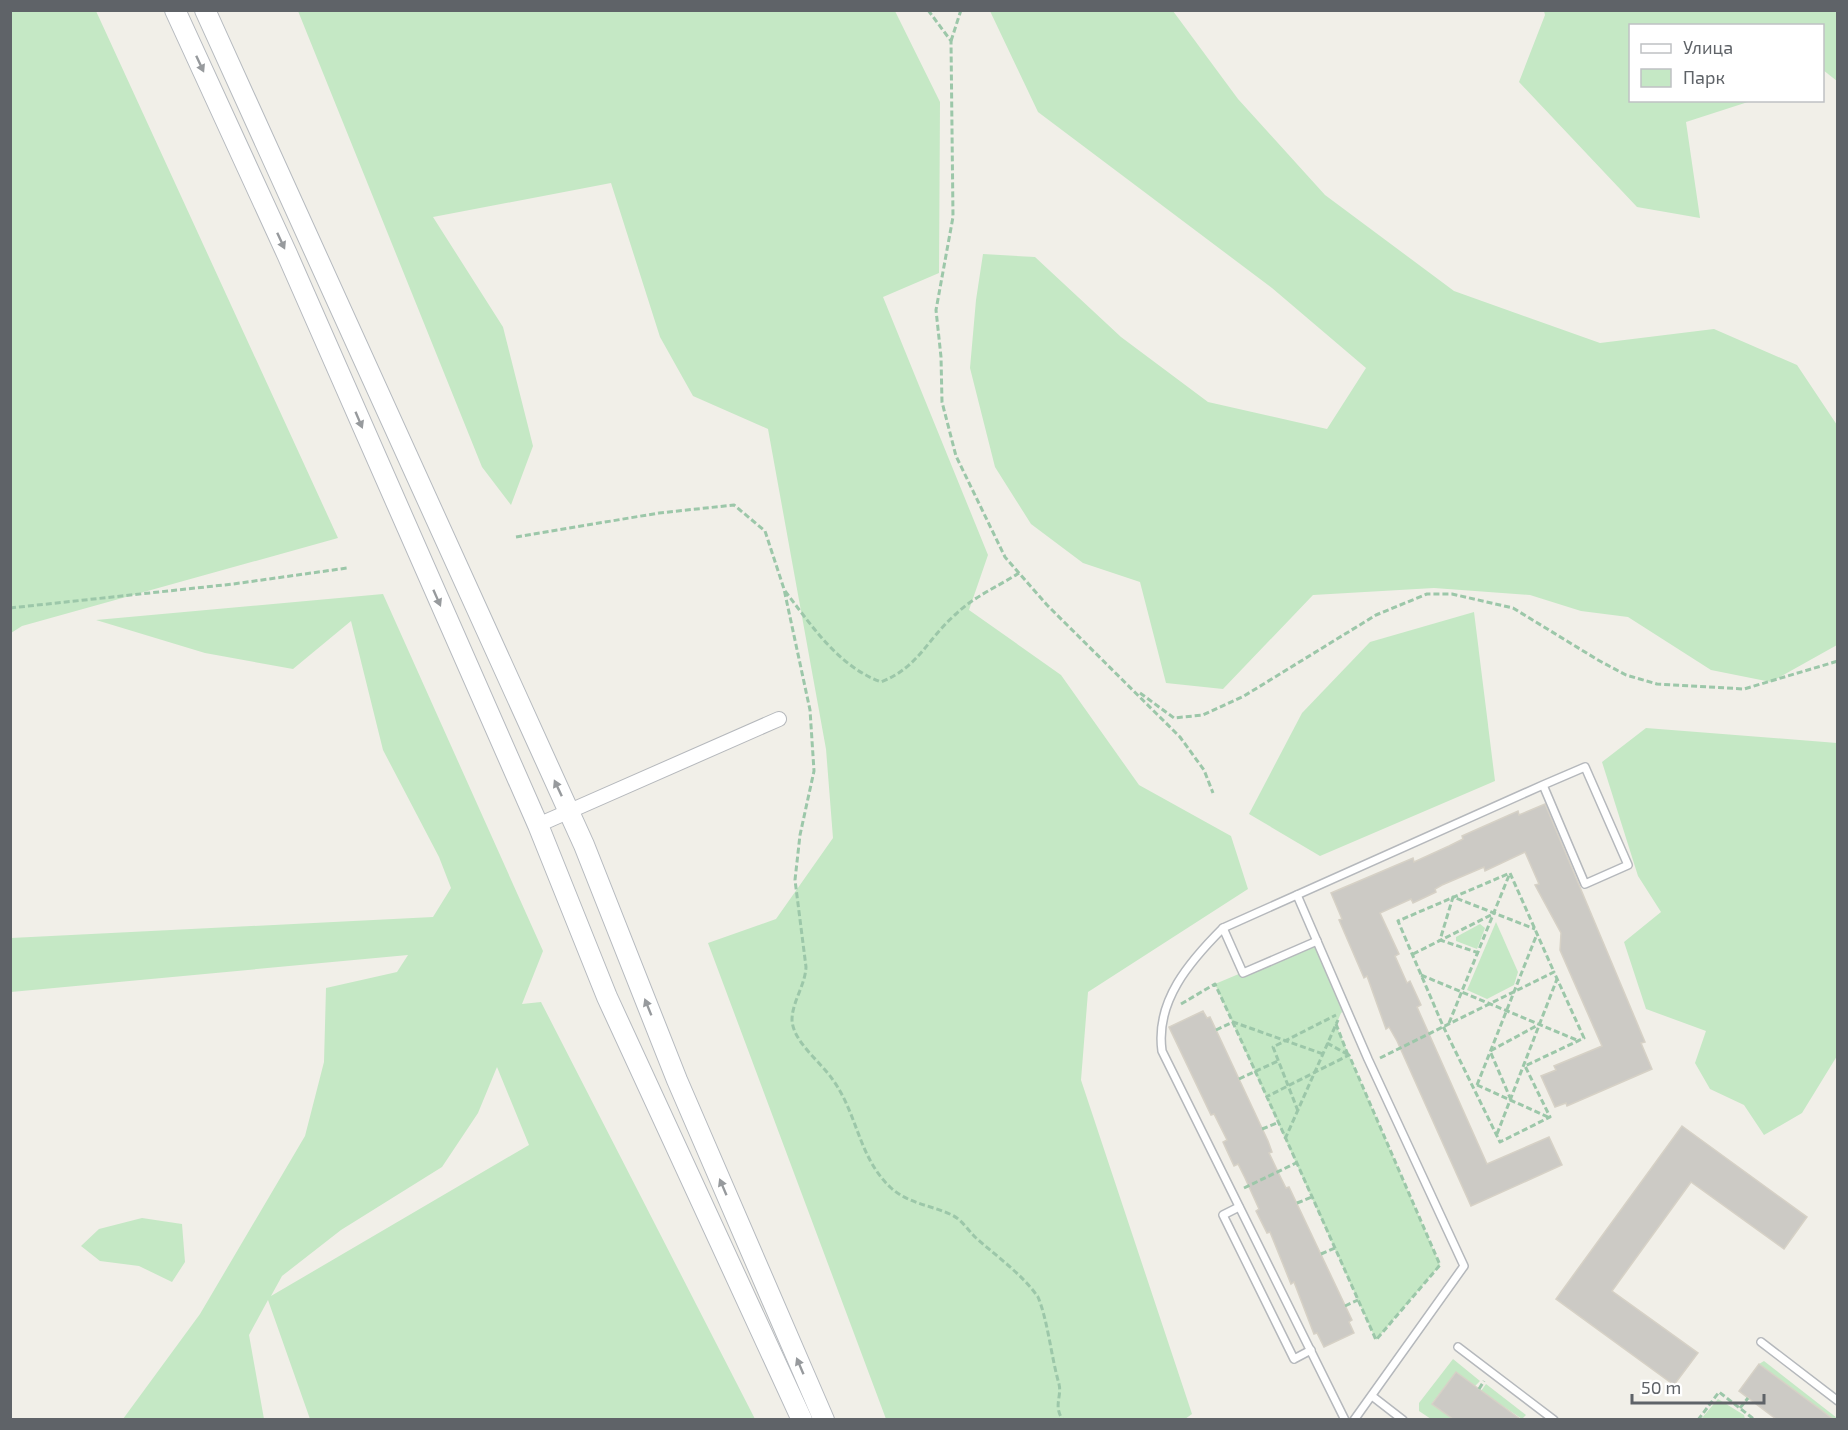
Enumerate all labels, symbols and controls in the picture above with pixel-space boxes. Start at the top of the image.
legend [1629,24,1824,102]
text: Улица [1683,36,1733,58]
one-way arrow [195,55,204,72]
text: Парк [1683,66,1725,88]
one-way arrow [276,232,286,250]
one-way arrow [354,411,364,429]
one-way arrow [432,590,441,607]
one-way arrow [553,779,562,796]
one-way arrow [643,998,652,1016]
one-way arrow [718,1177,728,1195]
one-way arrow [796,1357,805,1374]
scale bar [1632,1367,1764,1405]
text: 50 m [1641,1376,1681,1398]

